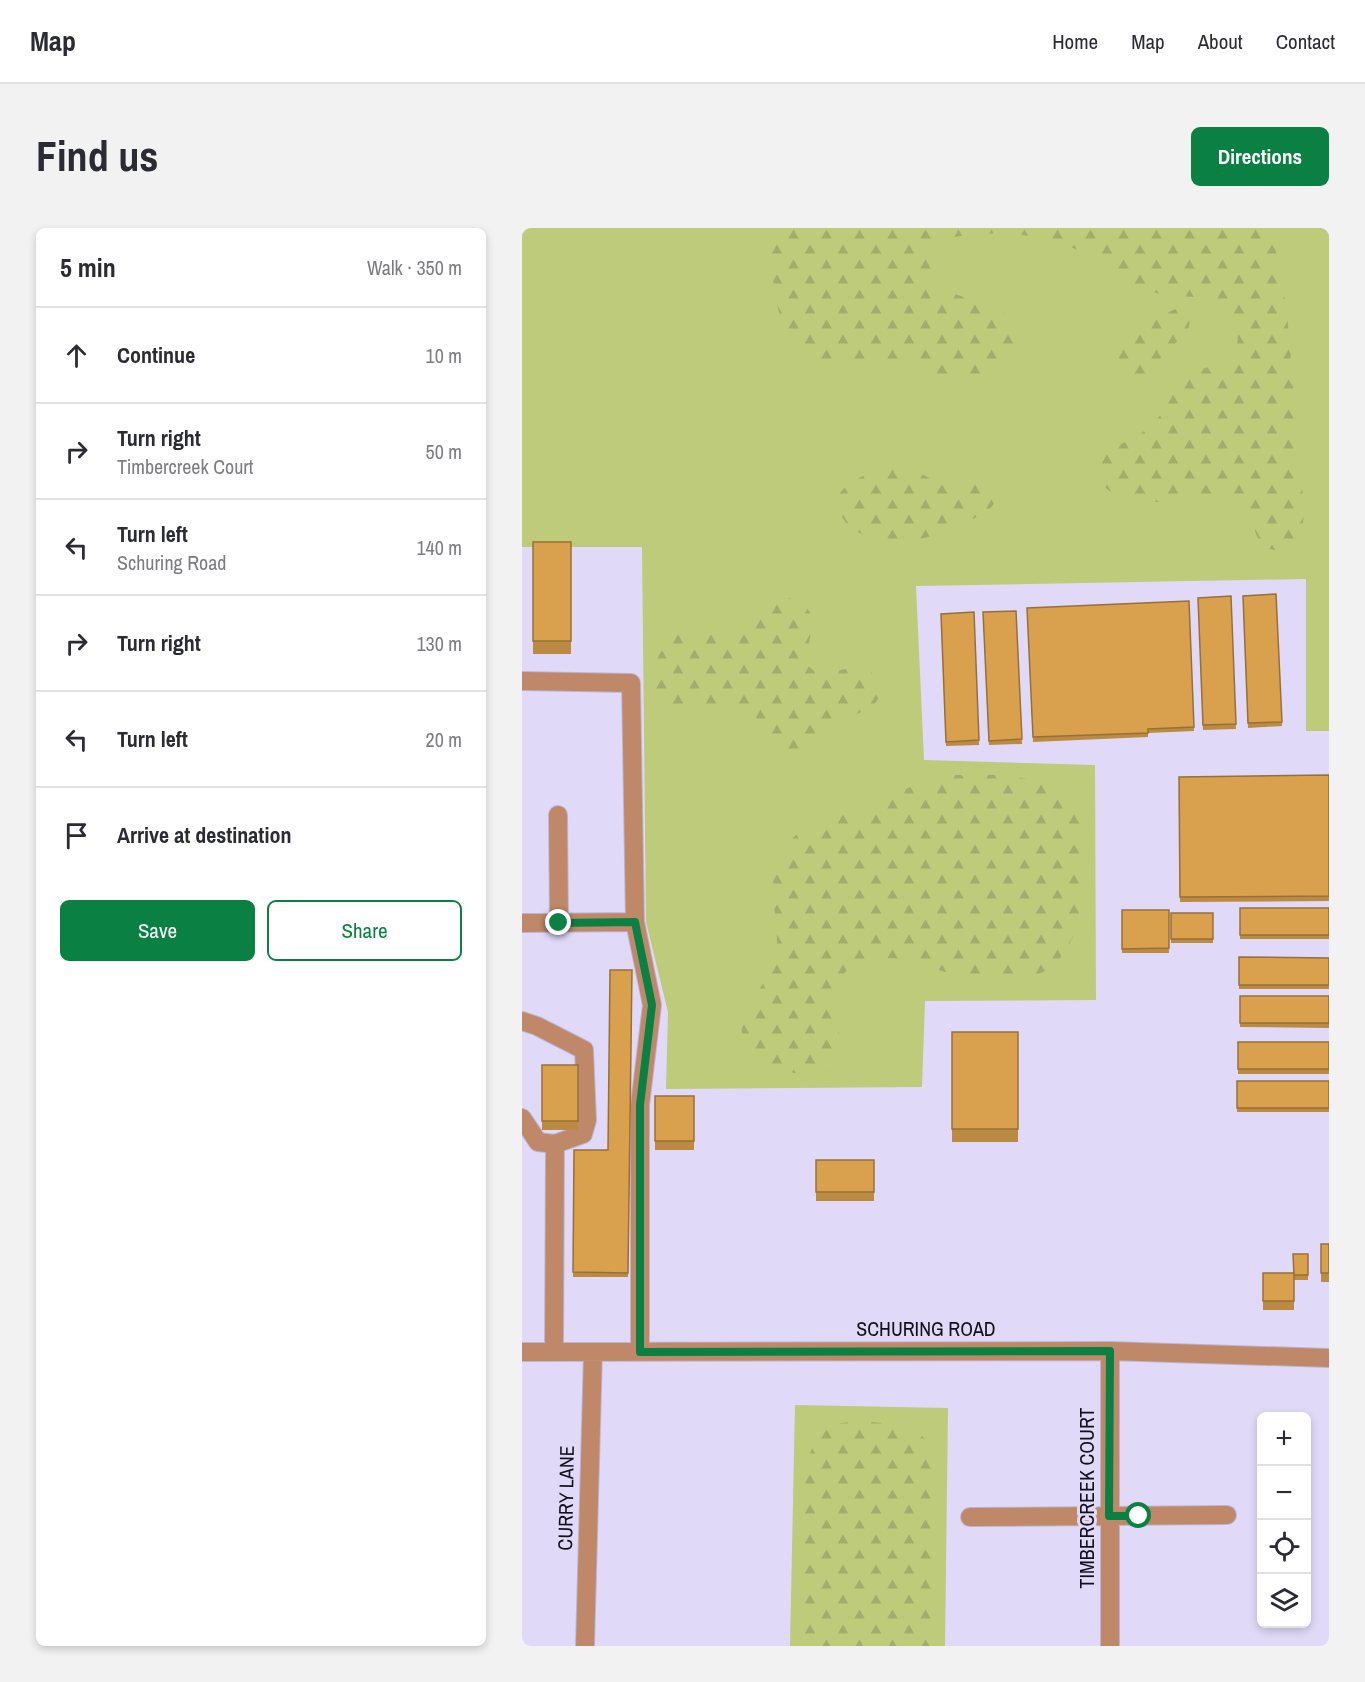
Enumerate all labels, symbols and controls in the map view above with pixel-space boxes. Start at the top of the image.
text: Map [30,22,76,60]
text: Home [1052,27,1098,56]
text: Map [1131,27,1165,56]
text: About [1198,27,1243,56]
text: Contact [1276,27,1335,56]
button: Directions [1191,127,1329,186]
text: Find us [36,128,158,184]
text: 5 min [60,250,116,285]
text: Walk · 350 m [367,254,462,281]
icon: ahead [60,339,93,372]
text: Continue [117,340,195,370]
text: 10 m [426,342,462,369]
text: Turn right [117,423,201,453]
icon: right [60,435,93,468]
text: 50 m [426,438,462,465]
text: Timbercreek Court [117,453,253,480]
text: Turn left [117,519,188,549]
icon: left [60,531,93,564]
text: 140 m [416,534,462,561]
text: Schuring Road [117,549,226,576]
icon: right [60,627,93,660]
text: Turn right [117,628,201,658]
text: 130 m [416,630,462,657]
icon: left [60,723,93,756]
text: Turn left [117,724,188,754]
text: 20 m [426,726,462,753]
icon: arrive [60,819,93,852]
text: Arrive at destination [117,820,291,850]
button: Save [60,900,255,961]
button: Share [267,900,462,961]
route end [545,909,571,935]
street label: SCHURING ROAD [856,1315,996,1342]
street label: TIMBERCREEK COURT [1073,1407,1100,1589]
map controls [1257,1412,1311,1628]
button: + [1257,1412,1311,1466]
street label: CURRY LANE [551,1445,580,1551]
button: − [1257,1466,1311,1520]
route start [1125,1502,1151,1528]
button: locate [1257,1520,1311,1574]
button: layers [1257,1574,1311,1628]

